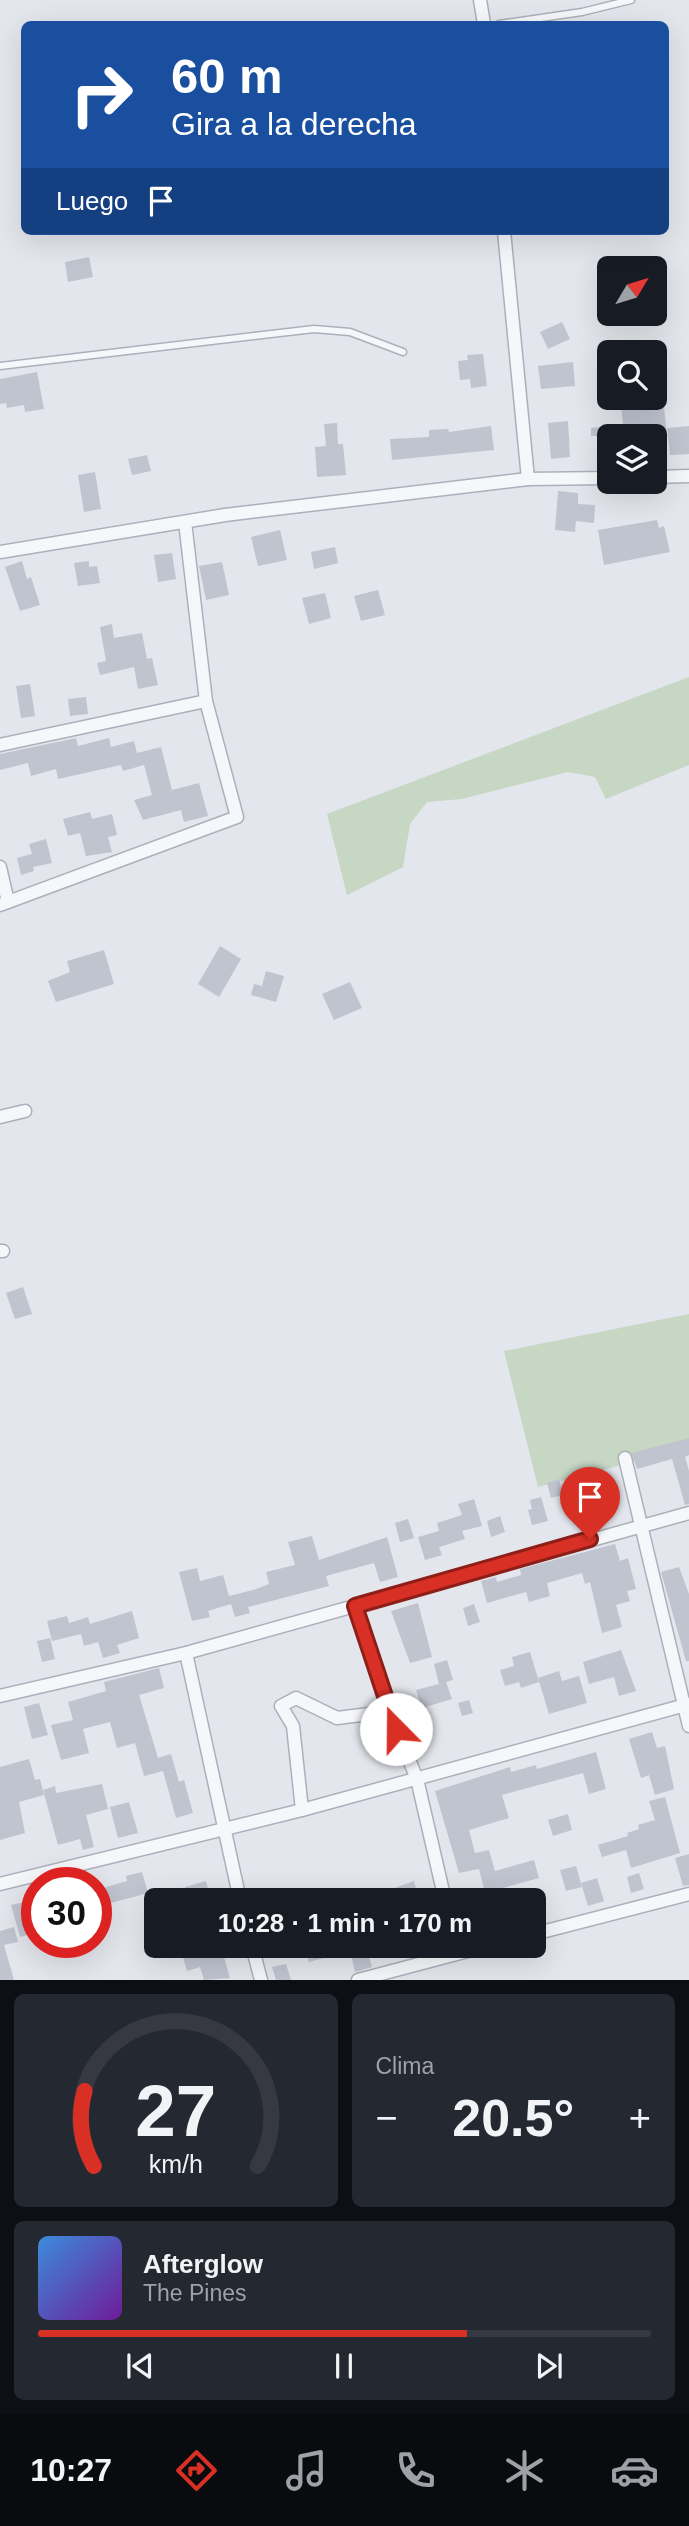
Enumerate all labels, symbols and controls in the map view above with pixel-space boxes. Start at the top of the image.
icon: right [56,49,147,140]
text: 60 m [171,49,283,103]
text: Gira a la derecha [171,106,416,142]
icon: arrive [142,182,180,220]
text: Luego [56,186,128,216]
north arrow [597,256,667,326]
map controls [597,256,667,494]
button: search [597,340,667,410]
button: layers [597,424,667,494]
pin [560,1467,620,1539]
icon: arrive [571,1478,609,1516]
position arrow [359,1692,433,1766]
speed limit sign: 30 [21,1867,112,1958]
text: 10:28 · 1 min · 170 m [218,1908,472,1938]
text: Clima [376,2053,434,2079]
text: 27 [135,2071,216,2152]
text: 20.5° [452,2089,574,2147]
text: − [376,2097,398,2139]
text: + [629,2097,651,2139]
text: km/h [149,2150,203,2178]
text: Afterglow [143,2249,263,2279]
text: The Pines [143,2280,247,2306]
icon: previous [121,2347,159,2385]
icon: pause [325,2347,363,2385]
icon: next [530,2347,568,2385]
icon: directions [172,2446,221,2495]
icon: music [282,2446,331,2495]
icon: phone [391,2446,440,2495]
icon: climate [500,2446,549,2495]
icon: car [610,2446,659,2495]
text: 10:27 [30,2452,112,2488]

